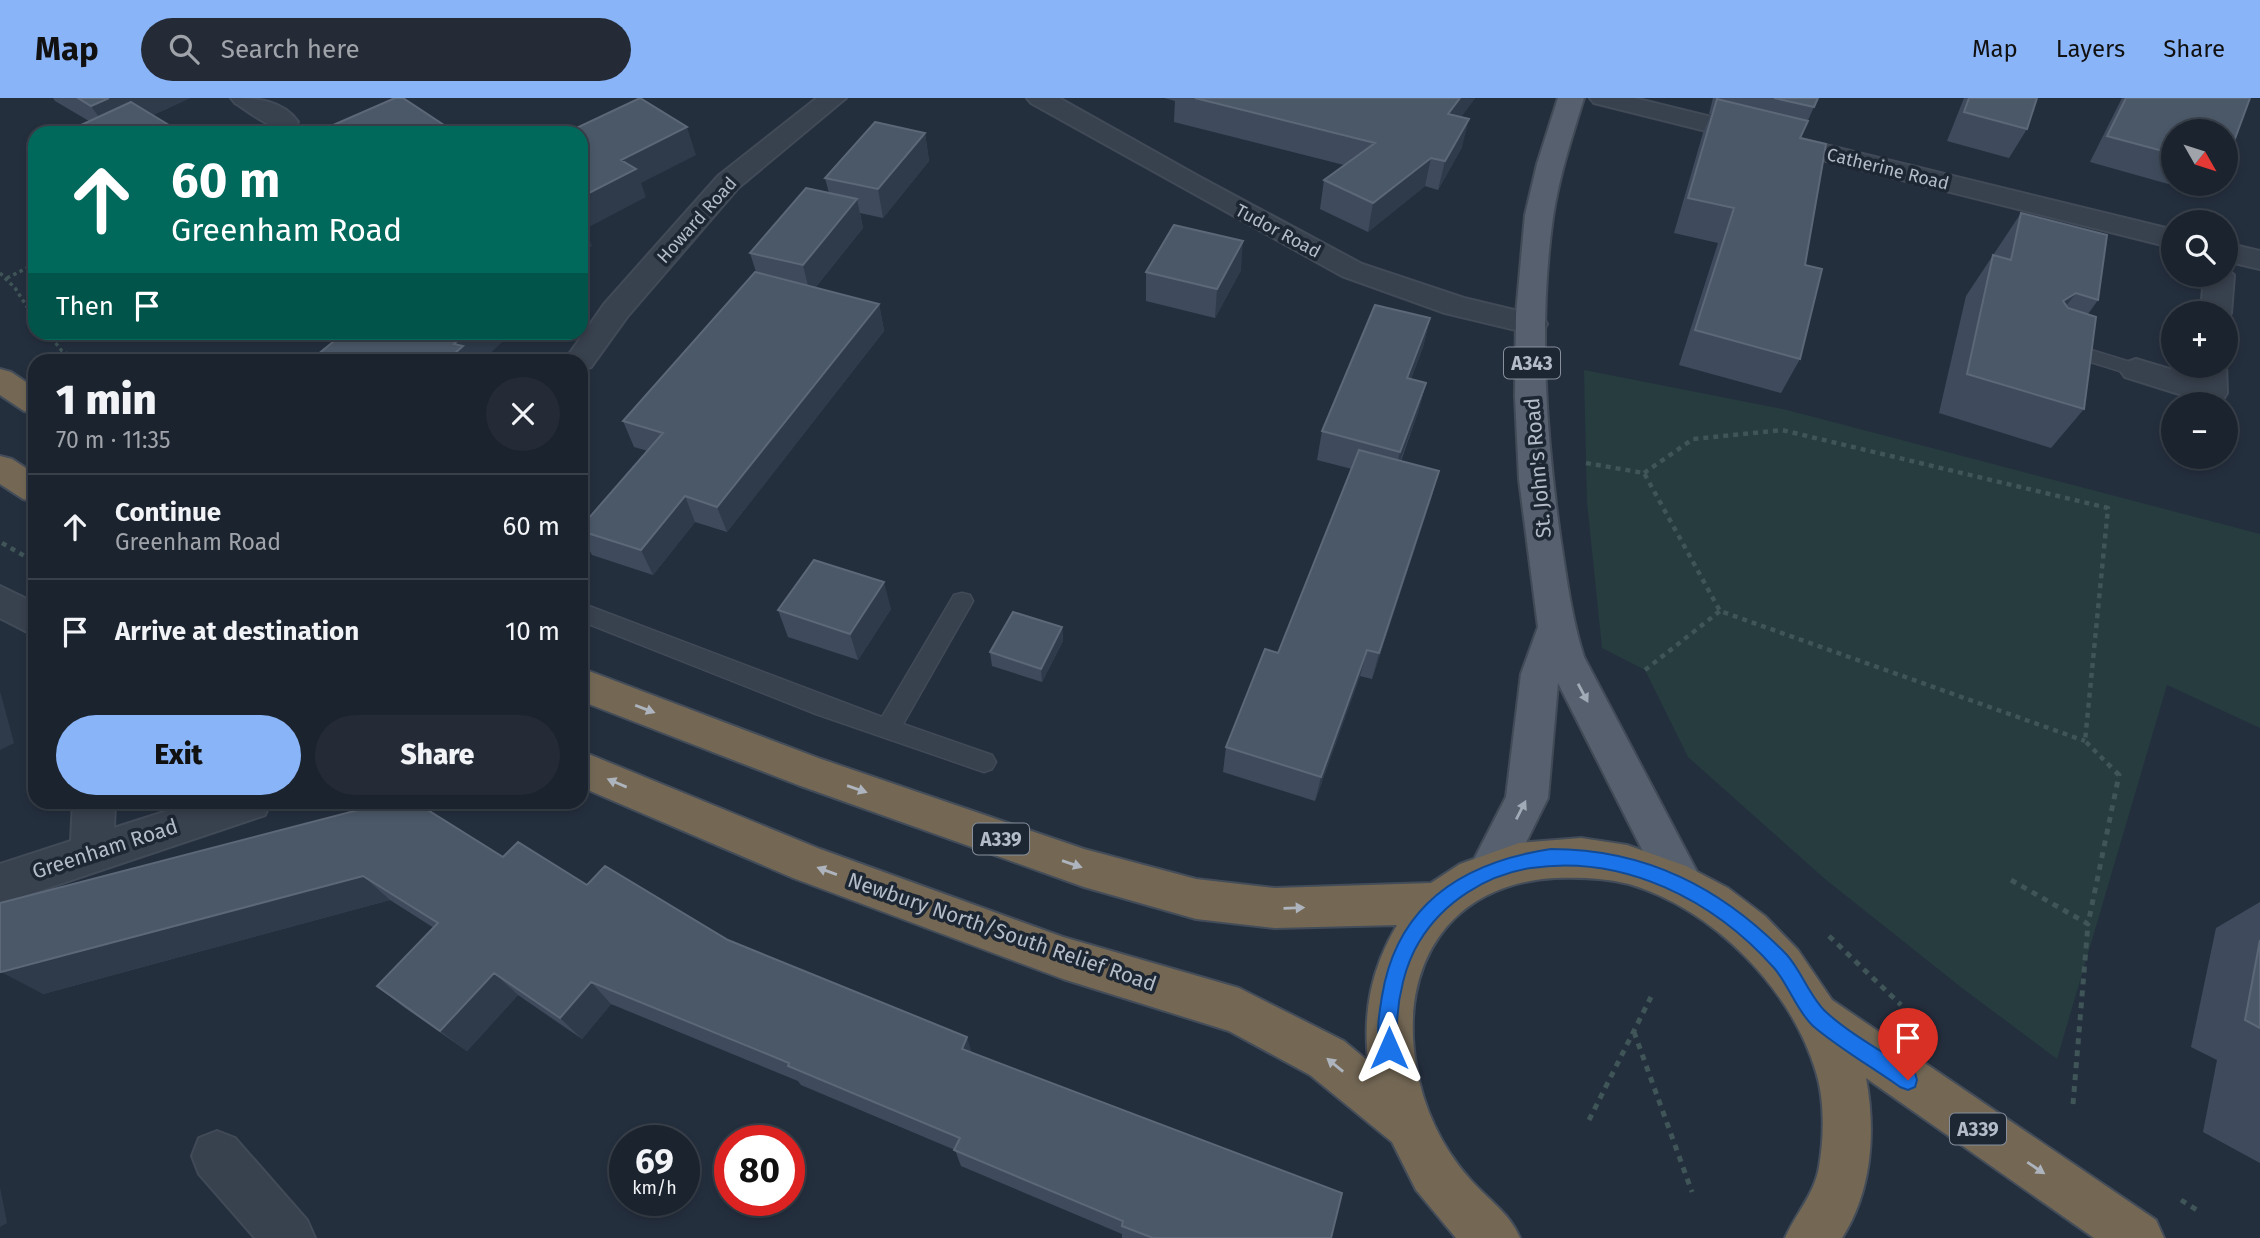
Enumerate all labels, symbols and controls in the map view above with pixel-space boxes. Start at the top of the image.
search box [141,18,631,81]
text: Map [35,29,99,69]
icon: search [165,30,203,68]
text: Search here [221,34,360,65]
text: Map [1972,35,2018,63]
text: Layers [2056,35,2125,63]
text: Share [2163,35,2225,63]
north arrow [2161,119,2238,196]
map controls [2161,119,2238,469]
street label: Catherine Road [1825,143,1951,195]
text: 60 m [171,151,280,210]
icon: ahead [56,154,147,245]
street label: Howard Road [652,172,742,268]
street label: Tudor Road [1232,199,1324,263]
button: search [2161,210,2238,287]
text: Greenham Road [171,211,402,249]
icon: arrive [128,287,166,325]
text: Then [56,291,114,322]
button: + [2161,301,2238,378]
road number: A343 [1504,347,1560,378]
text: 1 min [56,375,157,425]
button: close [486,377,560,451]
button: − [2161,392,2238,469]
street label: St. John's Road [1519,397,1557,539]
text: 70 m · 11:35 [56,426,171,454]
text: Continue [115,497,221,528]
icon: ahead [56,508,94,546]
text: 60 m [502,511,560,542]
text: Greenham Road [115,528,281,556]
icon: arrive [56,613,94,651]
text: Arrive at destination [115,616,359,647]
text: 10 m [505,616,560,647]
one-way arrow [1578,683,1589,703]
one-way arrow [634,703,655,714]
button: Exit [56,715,301,795]
button: Share [315,715,560,795]
one-way arrow [606,777,627,788]
one-way arrow [847,784,868,795]
one-way arrow [1515,800,1526,820]
street label: Greenham Road [29,813,181,885]
road number: A339 [973,824,1029,854]
one-way arrow [1062,859,1083,870]
one-way arrow [816,865,837,876]
street label: Newbury North/South Relief Road [844,867,1160,997]
one-way arrow [1284,902,1306,913]
pin [1878,1008,1938,1080]
position arrow [1352,1011,1426,1085]
icon: arrive [1889,1019,1927,1057]
one-way arrow [1326,1058,1343,1073]
road number: A339 [1950,1113,2006,1144]
speed limit sign: 80 [714,1125,805,1216]
text: 69 [635,1140,674,1182]
one-way arrow [2027,1161,2045,1175]
text: km/h [632,1177,677,1199]

